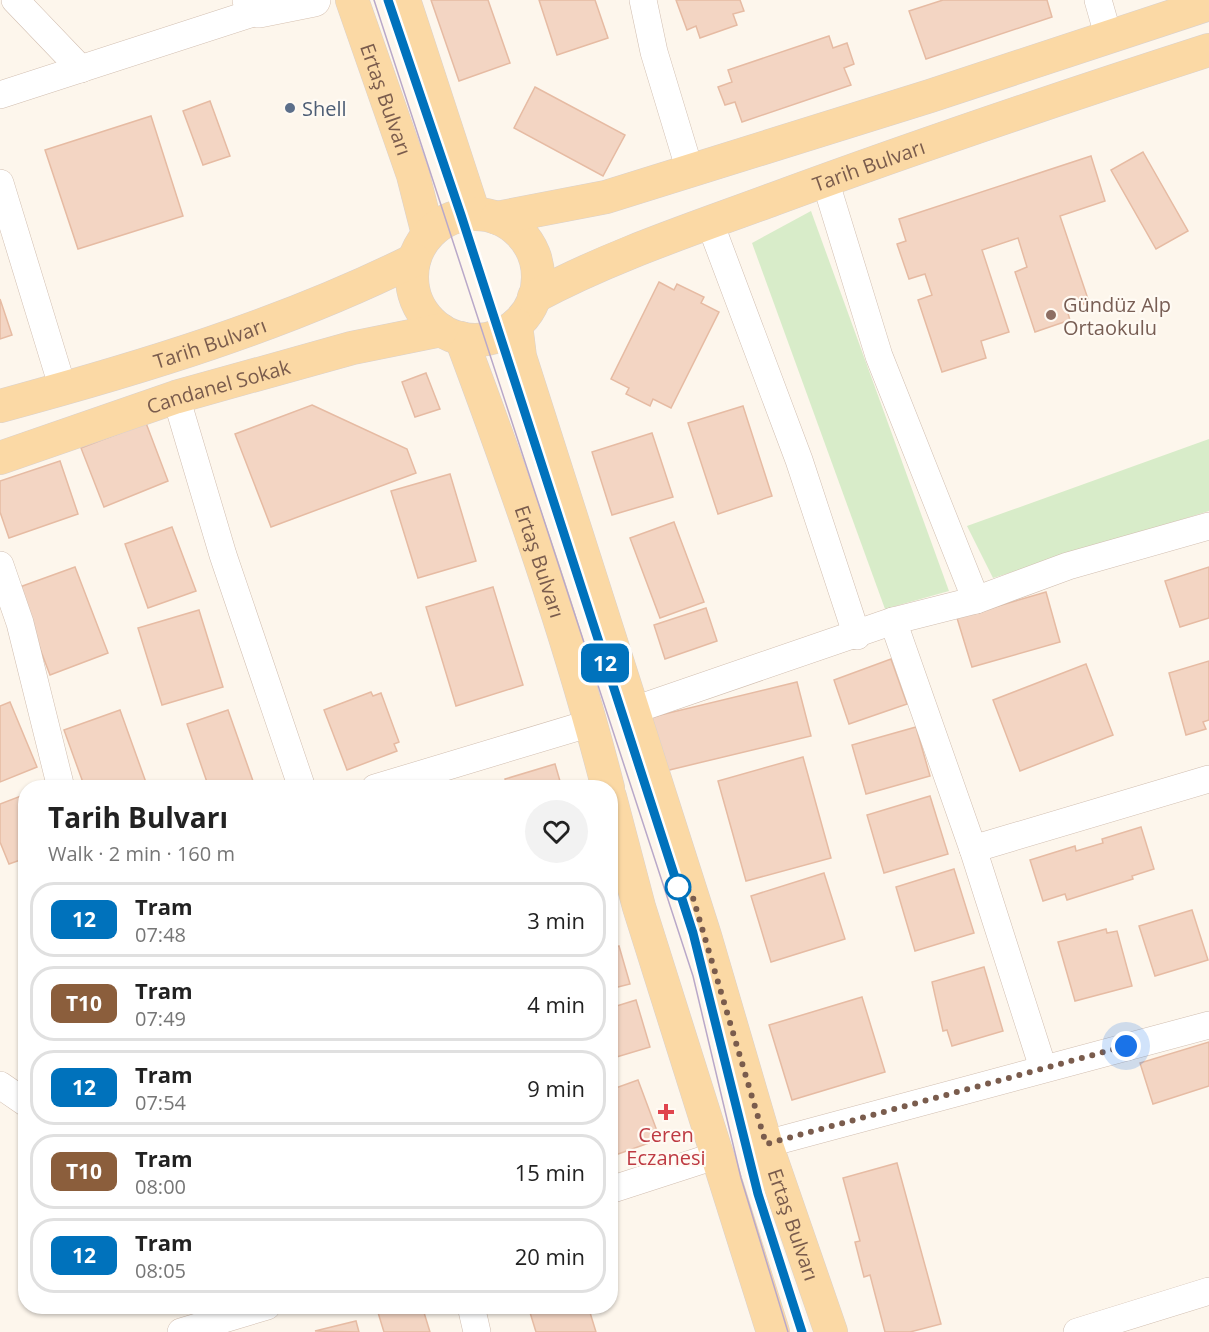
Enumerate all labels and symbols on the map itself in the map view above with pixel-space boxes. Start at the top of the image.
street label: Ertaş Bulvarı [355,39,419,159]
place label: Shell [302,95,347,122]
marker: Shell [283,101,297,115]
street label: Tarih Bulvarı [809,133,928,197]
place label: Gündüz Alp Ortaokulu [1063,291,1171,341]
marker: Gündüz Alp Ortaokulu [1044,308,1058,322]
street label: Tarih Bulvarı [150,311,270,375]
street label: Candanel Sokak [143,352,294,420]
street label: Ertaş Bulvarı [509,501,571,621]
line badge: 12 [578,644,632,682]
unlabelled marker [665,874,691,900]
your location [1111,1031,1141,1061]
marker: Ceren Eczanesi [659,1105,673,1119]
place label: Ceren Eczanesi [626,1121,706,1171]
street label: Ertaş Bulvarı [762,1165,826,1284]

